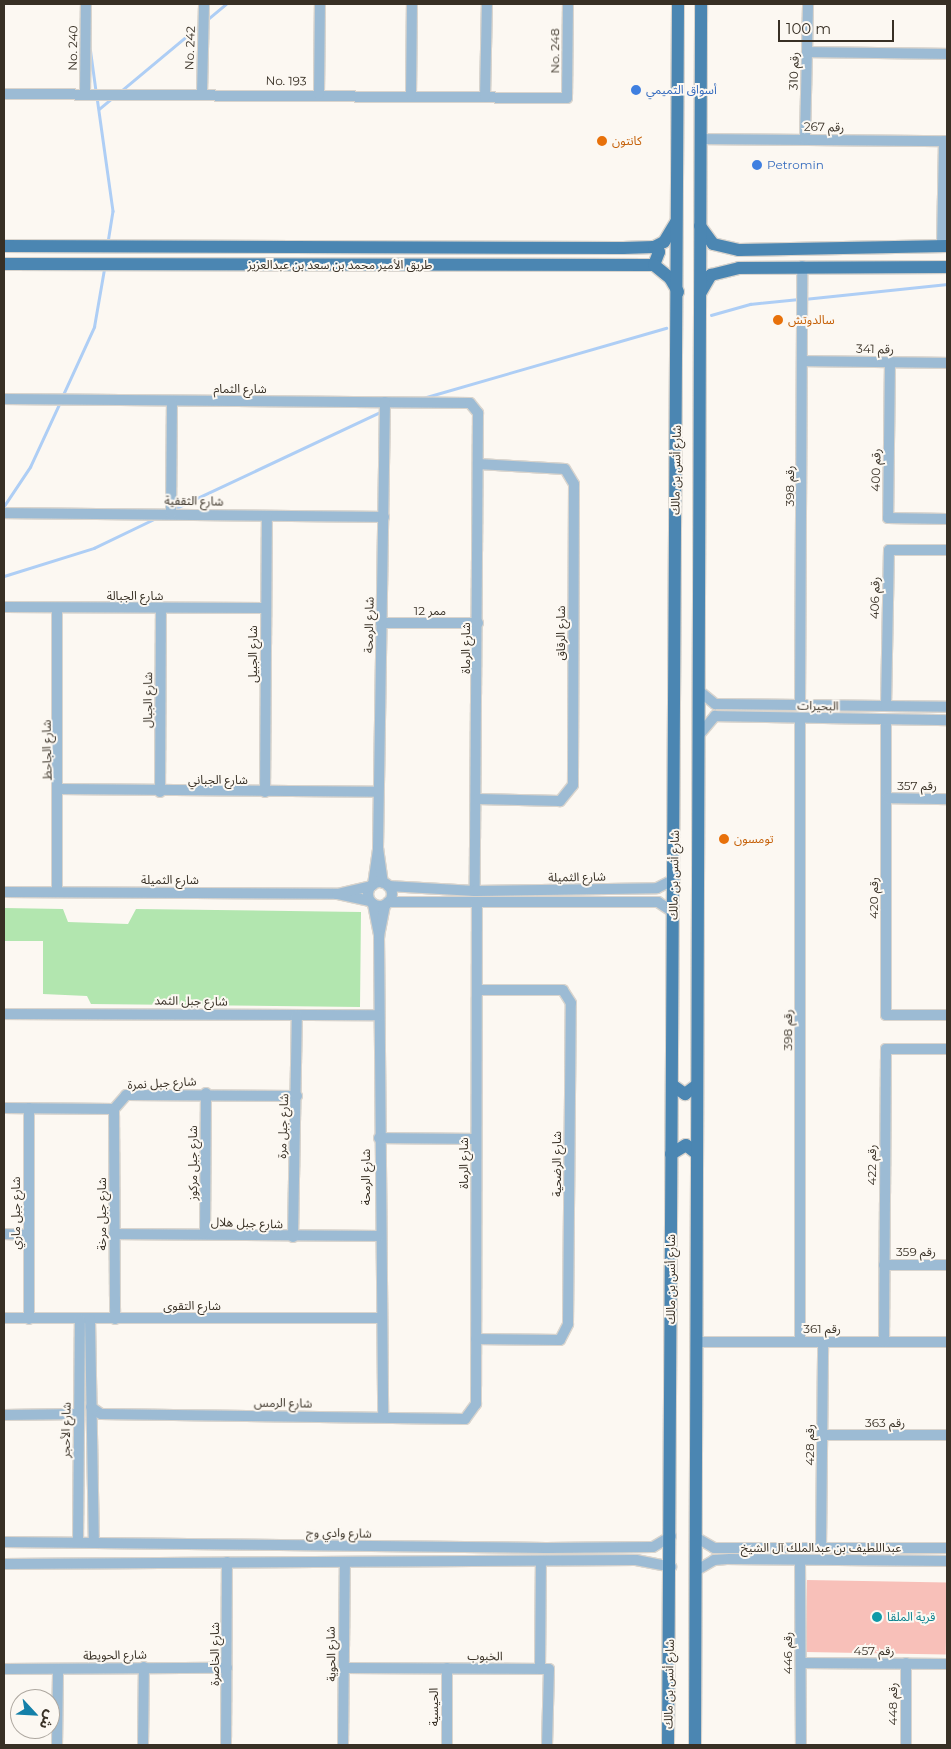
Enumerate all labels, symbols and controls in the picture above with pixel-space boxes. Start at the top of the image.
scale bar [781,10,897,42]
text: 100 m [786,19,831,38]
street label: No. 240 [65,25,81,71]
street label: No. 242 [182,26,198,70]
street label: No. 248 [548,28,562,74]
street label: رقم 310 [786,52,802,90]
street label: No. 193 [265,73,307,89]
place label: أسواق التميمي [646,83,717,97]
marker: أسواق التميمي [630,84,642,96]
street label: رقم 267 [804,119,844,135]
place label: كانتون [612,134,642,148]
marker: كانتون [596,135,608,147]
place label: Petromin [767,158,824,172]
marker: Petromin [751,159,763,171]
street label: طريق الأمير محمد بن سعد بن عبدالعزيز [248,258,432,272]
place label: سالدوتش [788,313,835,327]
marker: سالدوتش [772,314,784,326]
street label: رقم 341 [856,341,894,357]
street label: شارع الثمام [213,382,267,396]
street label: شارع أنس بن مالك [668,425,684,515]
street label: رقم 400 [868,448,884,492]
street label: رقم 398 [783,465,797,507]
street label: شارع الثقفية [164,493,224,509]
street label: رقم 406 [867,577,883,619]
street label: شارع الجبالة [107,589,163,603]
street label: شارع الرمحة [361,597,377,653]
street label: ممر 12 [414,604,446,618]
street label: شارع الرقاق [554,605,568,661]
street label: شارع الرماة [459,622,473,674]
street label: شارع الجبيل [246,625,260,683]
street label: شارع الجبال [141,672,155,728]
street label: البحيرات [797,698,839,714]
street label: شارع الجاحظ [39,720,55,780]
street label: شارع الجباني [188,773,248,787]
street label: رقم 357 [897,779,937,793]
street label: شارع أنس بن مالك [666,830,682,920]
place label: تومسون [734,832,774,846]
marker: تومسون [718,833,730,845]
street label: شارع الثميلة [548,869,606,885]
street label: شارع الثميلة [141,873,199,887]
street label: رقم 420 [867,877,881,919]
street label: شارع جبل الثمد [154,993,228,1009]
street label: رقم 398 [781,1009,795,1051]
street label: شارع جبل نمرة [127,1074,197,1092]
street label: شارع جبل مرة [275,1093,291,1159]
street label: شارع جبل مركوز [186,1125,200,1201]
street label: شارع الرضحية [550,1131,564,1197]
street label: شارع الرماة [457,1137,471,1189]
street label: رقم 422 [865,1145,879,1185]
street label: شارع الرمحة [359,1149,373,1205]
street label: شارع جبل ماري [9,1177,23,1249]
street label: شارع جبل مرخة [95,1177,109,1251]
street label: شارع جبل هلال [211,1215,283,1231]
street label: شارع أنس بن مالك [664,1234,678,1324]
street label: رقم 359 [896,1245,936,1259]
street label: شارع التقوى [163,1299,221,1313]
street label: رقم 361 [803,1322,841,1336]
street label: شارع الرمس [254,1395,312,1411]
street label: شارع الأحجر [58,1402,74,1458]
street label: رقم 363 [865,1416,905,1430]
street label: رقم 428 [803,1424,817,1466]
street label: شارع وادي وج [306,1525,372,1541]
street label: عبداللطيف بن عبدالملك آل الشيخ [741,1541,901,1555]
place label: قرية الملقا [887,1610,935,1624]
marker: قرية الملقا [871,1611,883,1623]
street label: شارع الخاصرة [208,1622,222,1686]
street label: شارع الحوية [323,1626,339,1682]
street label: رقم 446 [781,1632,795,1674]
street label: شارع أنس بن مالك [661,1639,677,1729]
street label: رقم 457 [854,1644,894,1658]
street label: شارع الحويطة [83,1647,147,1663]
street label: الخبوب [467,1648,503,1664]
street label: رقم 448 [886,1683,900,1725]
street label: الحيسية [427,1688,441,1726]
north arrow [10,1689,60,1739]
text: ش [35,1707,60,1732]

